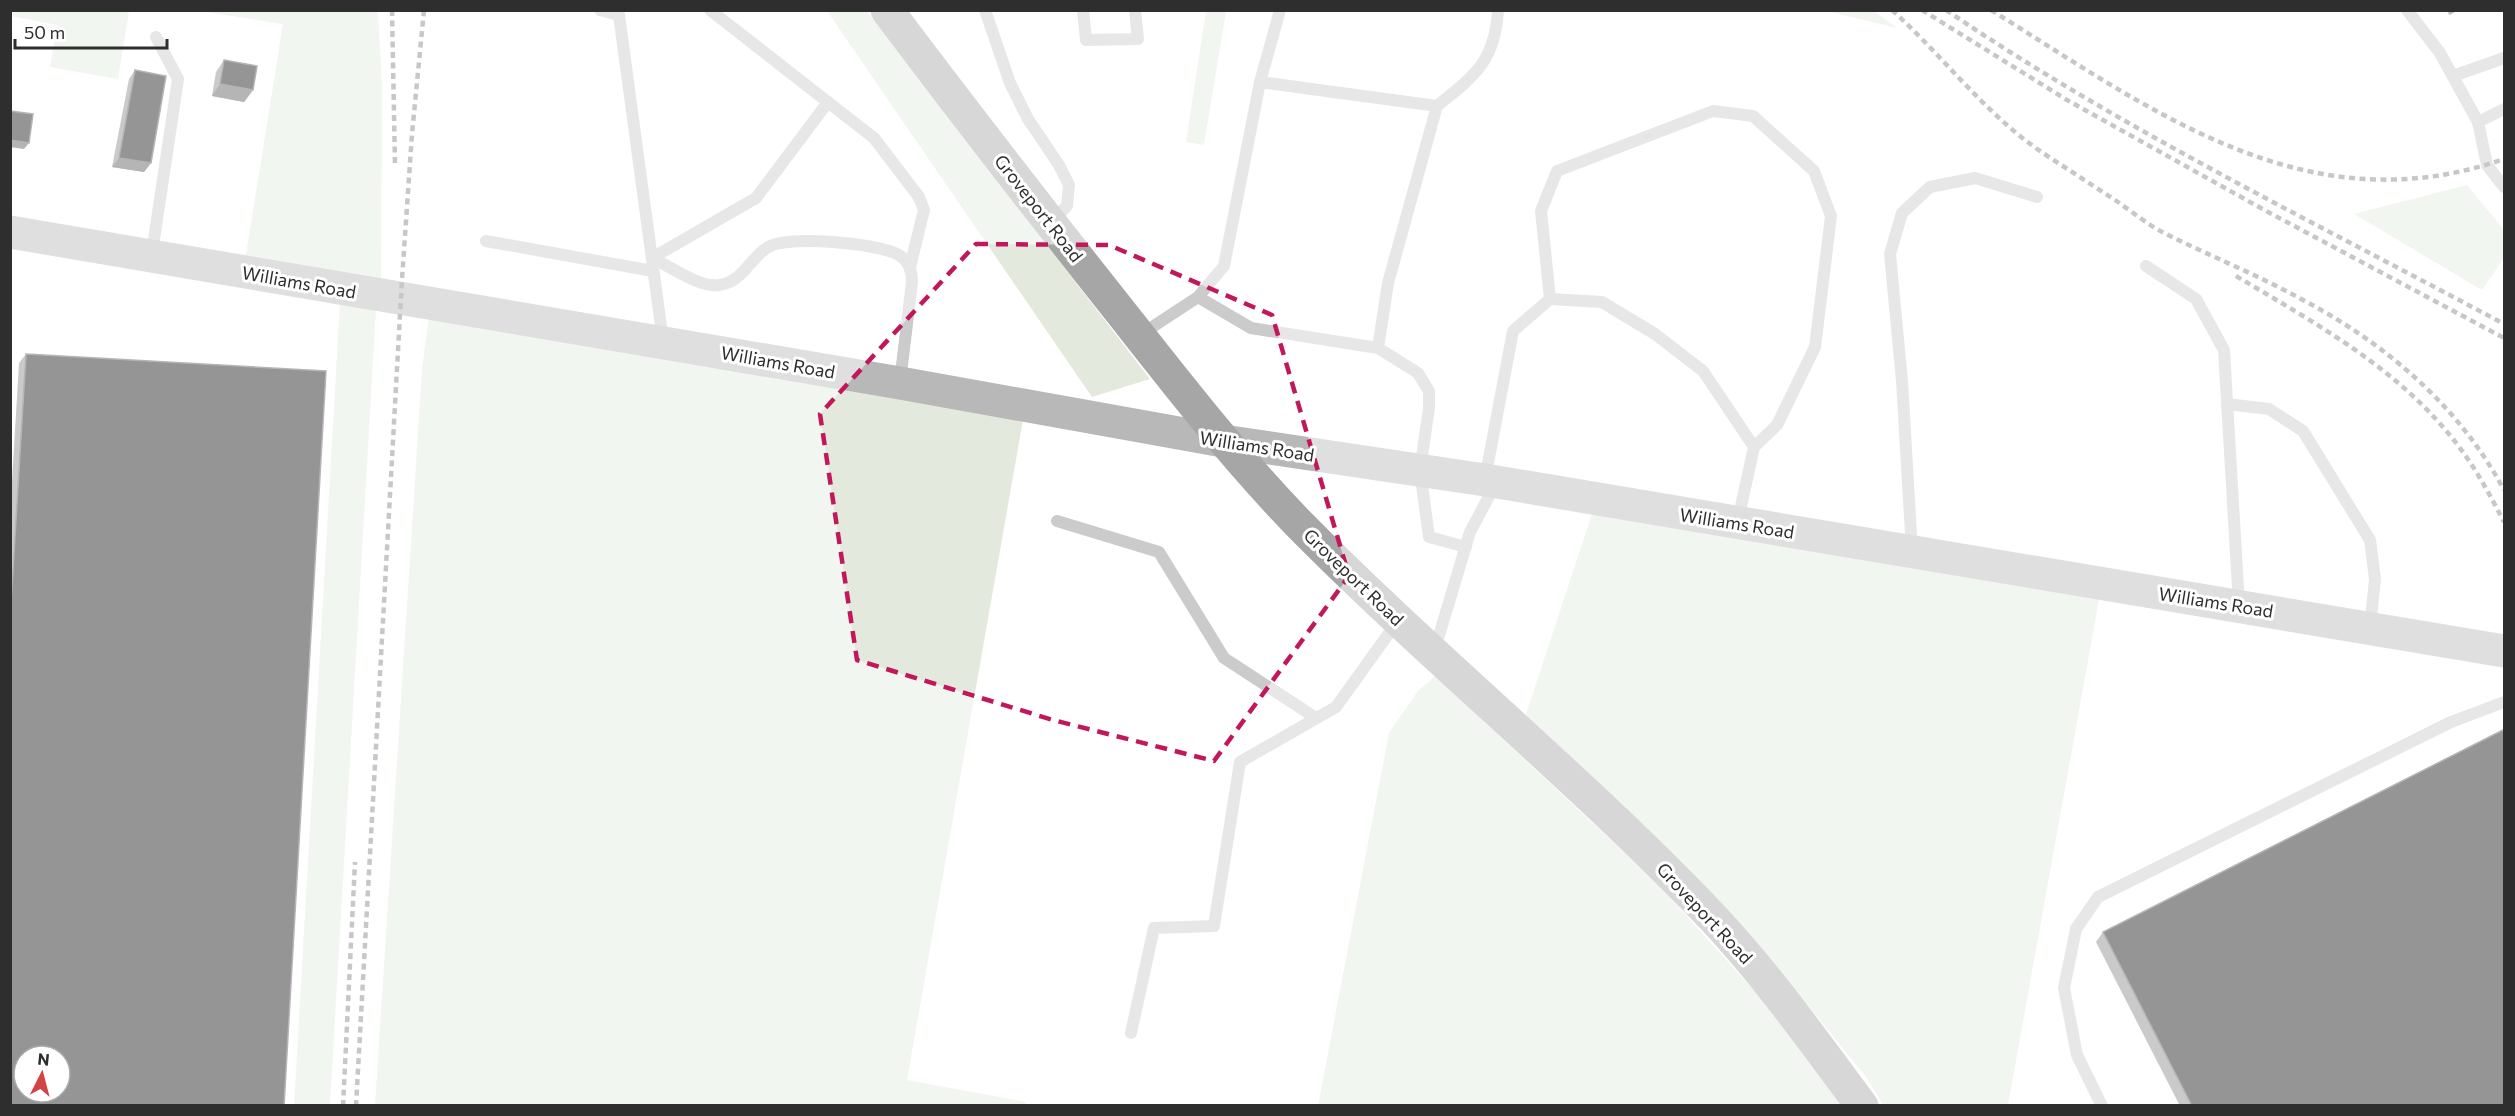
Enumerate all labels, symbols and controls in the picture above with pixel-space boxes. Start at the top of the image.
scale bar [15,12,166,50]
text: 50 m [24,21,65,43]
street label: Groveport Road [990,150,1088,266]
street label: Williams Road [240,261,358,303]
street label: Williams Road [719,341,837,383]
street label: Williams Road [1198,426,1316,466]
street label: Williams Road [1678,503,1796,543]
street label: Groveport Road [1299,524,1409,630]
street label: Williams Road [2157,582,2275,622]
street label: Groveport Road [1652,858,1758,968]
north arrow [12,1044,72,1104]
text: N [37,1049,51,1069]

